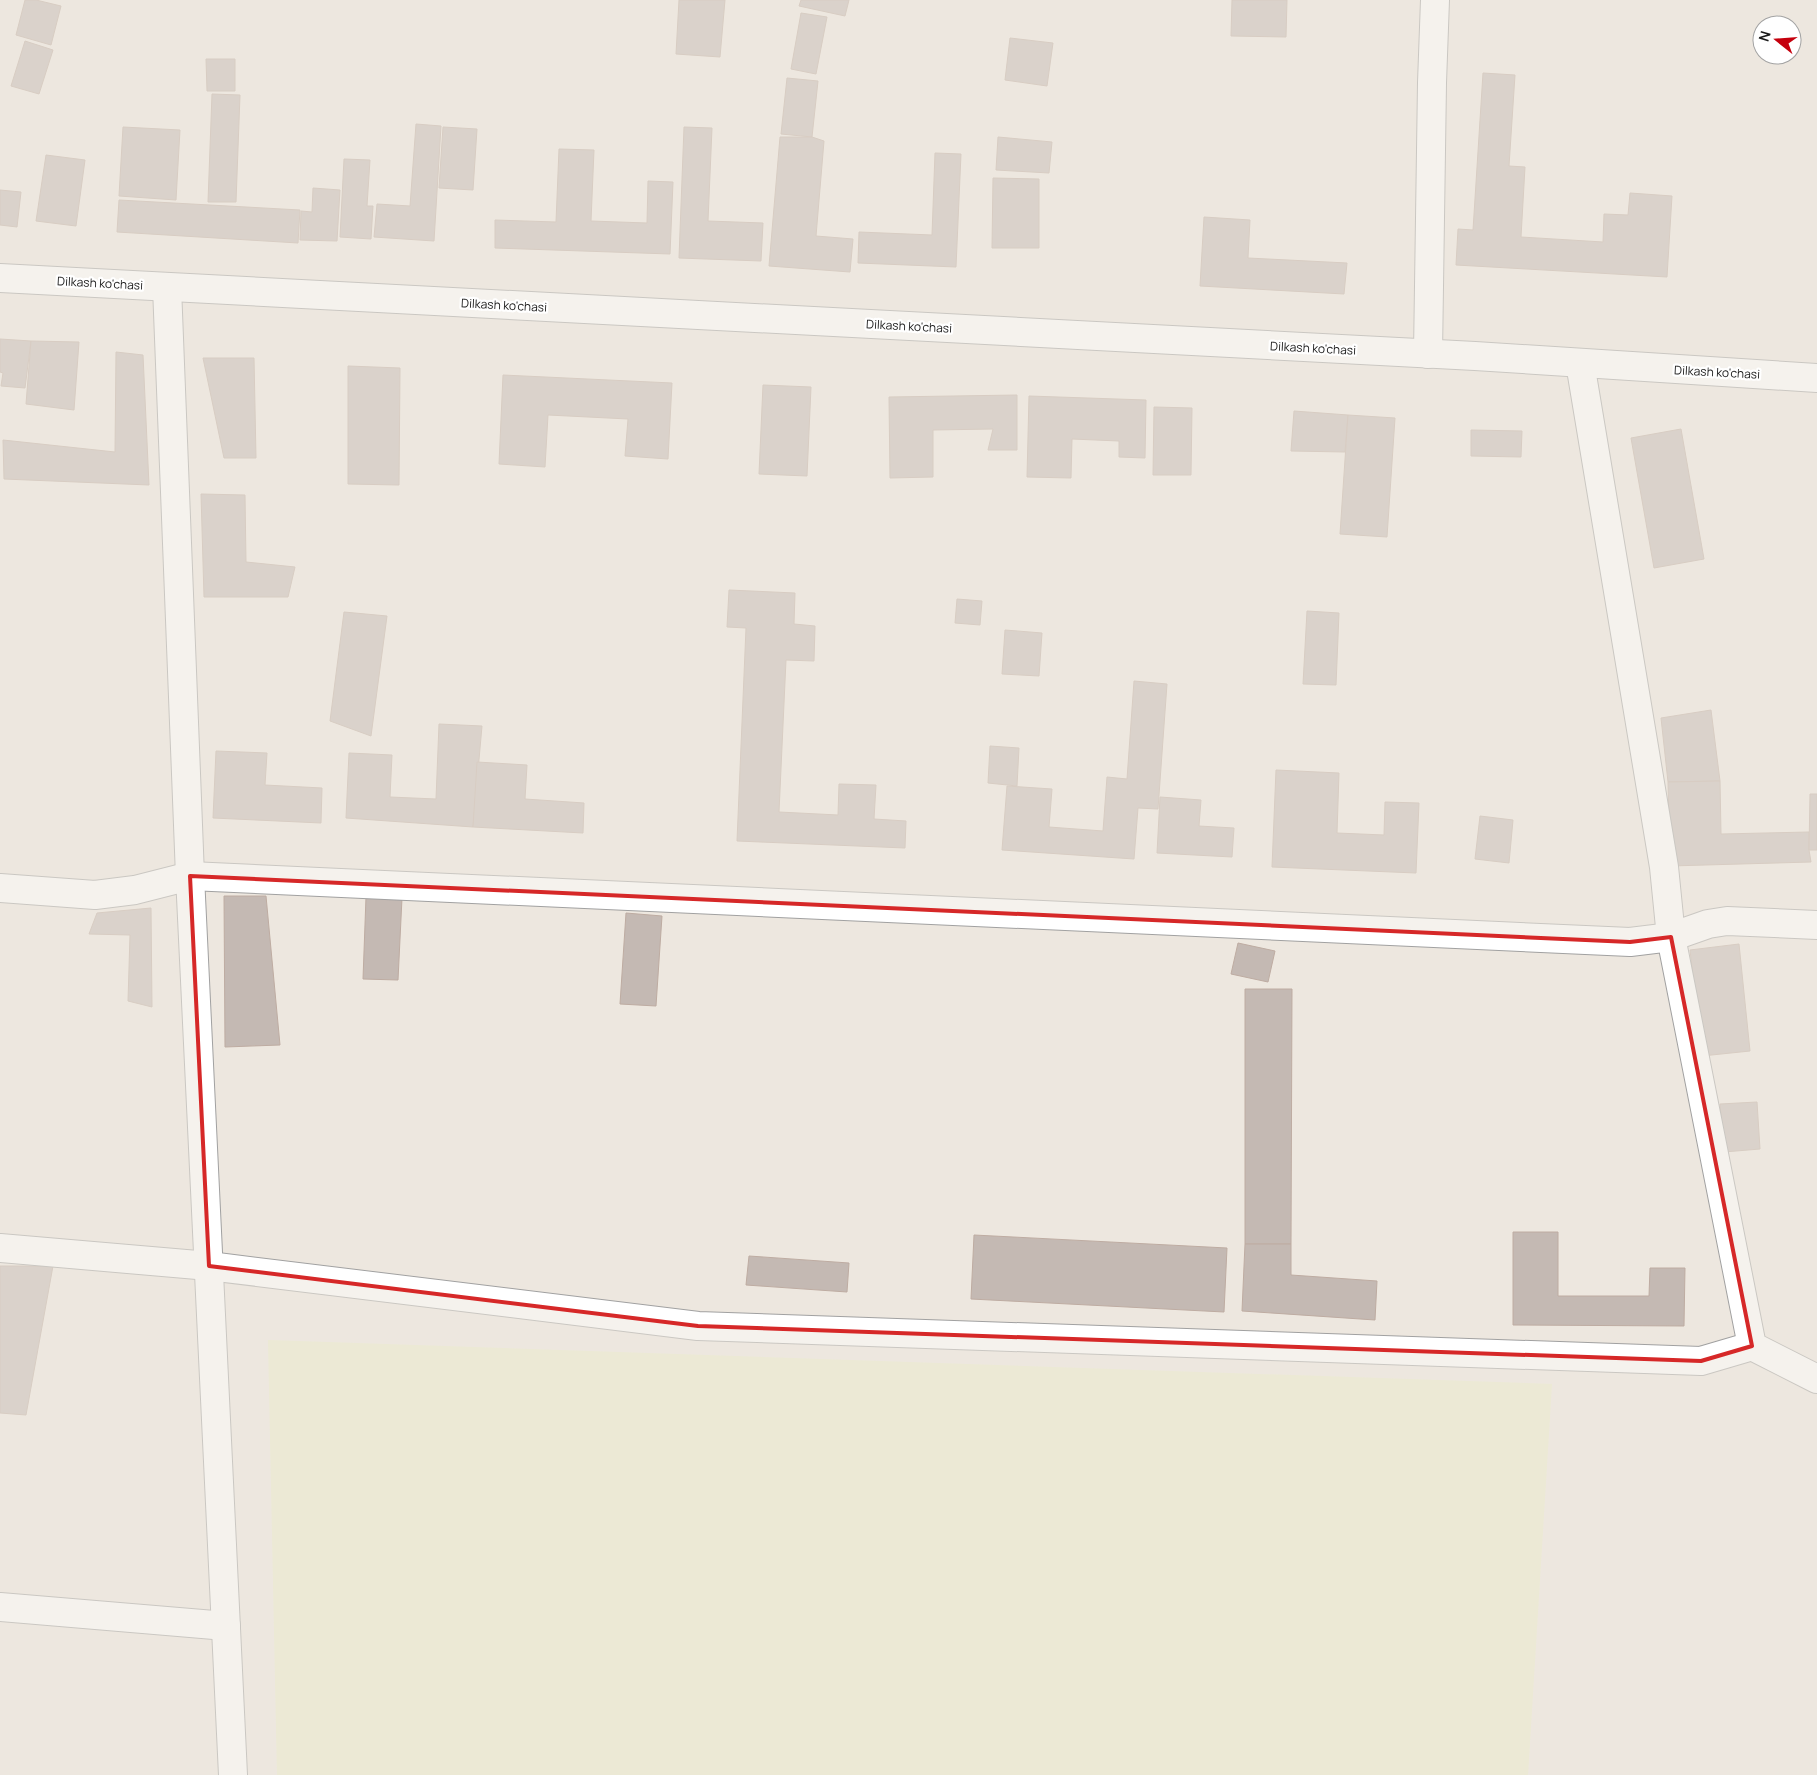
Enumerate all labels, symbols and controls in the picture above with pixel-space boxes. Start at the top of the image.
north arrow [1752,15,1802,65]
text: N [1754,28,1775,44]
street label: Dilkash ko'chasi [57,272,143,294]
street label: Dilkash ko'chasi [461,294,547,316]
street label: Dilkash ko'chasi [866,315,952,337]
street label: Dilkash ko'chasi [1270,337,1356,359]
street label: Dilkash ko'chasi [1674,361,1760,383]

